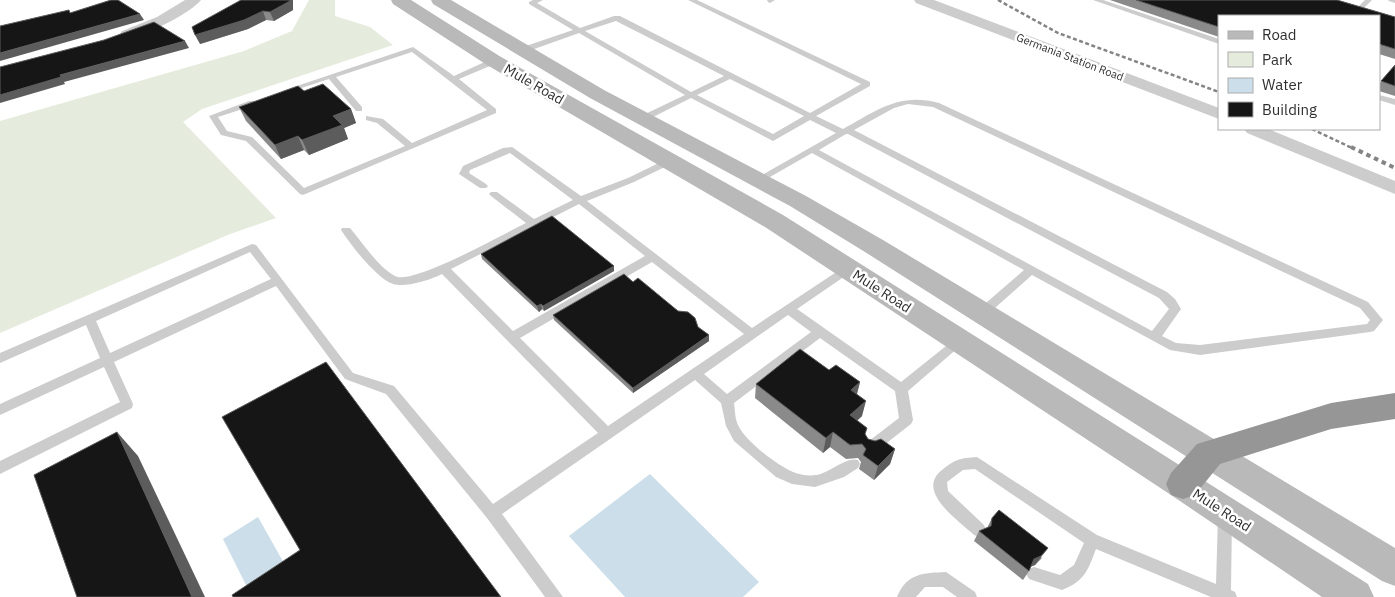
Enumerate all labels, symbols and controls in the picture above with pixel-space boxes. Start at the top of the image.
legend [1218,15,1380,130]
text: Road [1262,25,1297,44]
street label: Germania Station Road [1014,30,1126,84]
text: Park [1262,50,1292,69]
street label: Mule Road [501,60,567,108]
text: Water [1262,75,1303,94]
text: Building [1262,100,1317,119]
street label: Mule Road [849,265,915,317]
street label: Mule Road [1189,484,1255,536]

